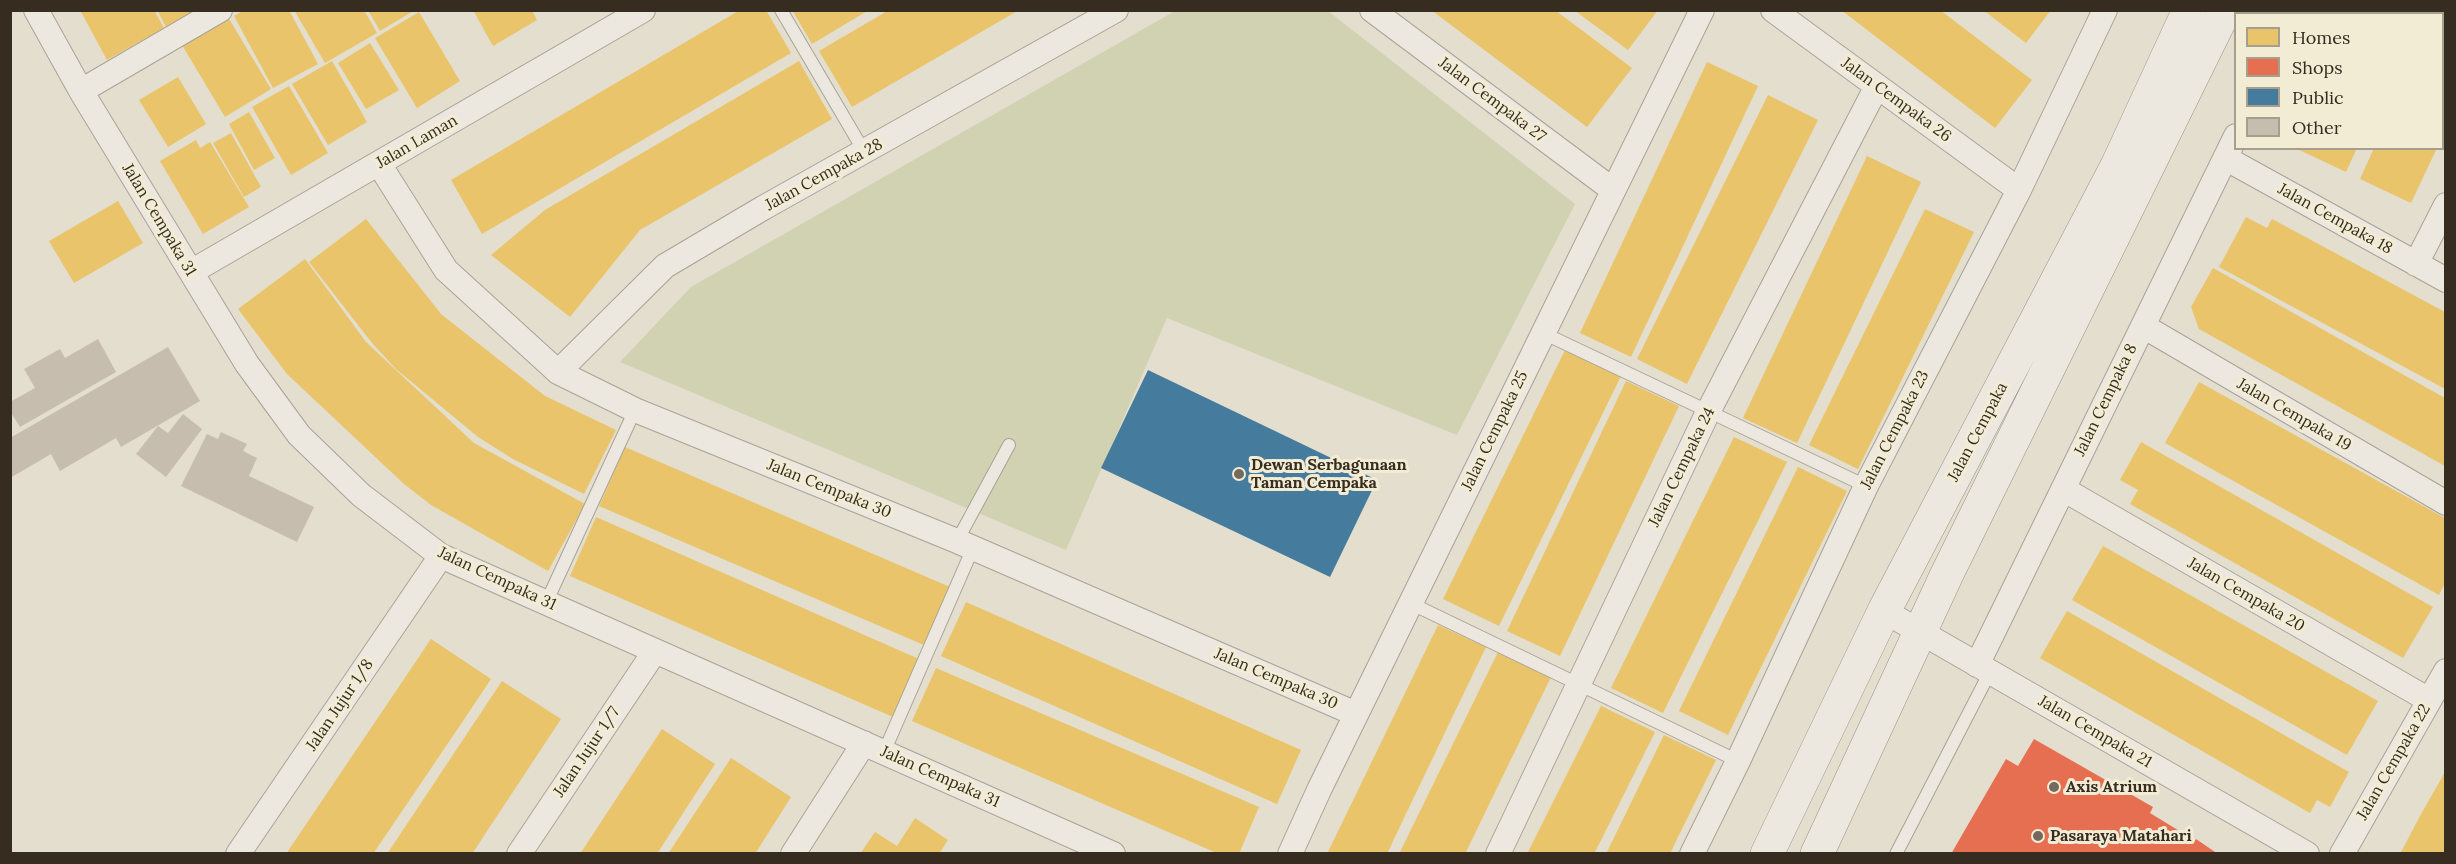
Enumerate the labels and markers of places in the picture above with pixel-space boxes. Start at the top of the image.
place label: Dewan Serbagunaan Taman Cempaka [1251,455,1407,493]
marker: Dewan Serbagunaan Taman Cempaka [1232,467,1246,481]
place label: Axis Atrium [2066,777,2157,797]
marker: Axis Atrium [2047,780,2061,794]
place label: Pasaraya Matahari [2050,826,2192,846]
marker: Pasaraya Matahari [2031,829,2045,843]

